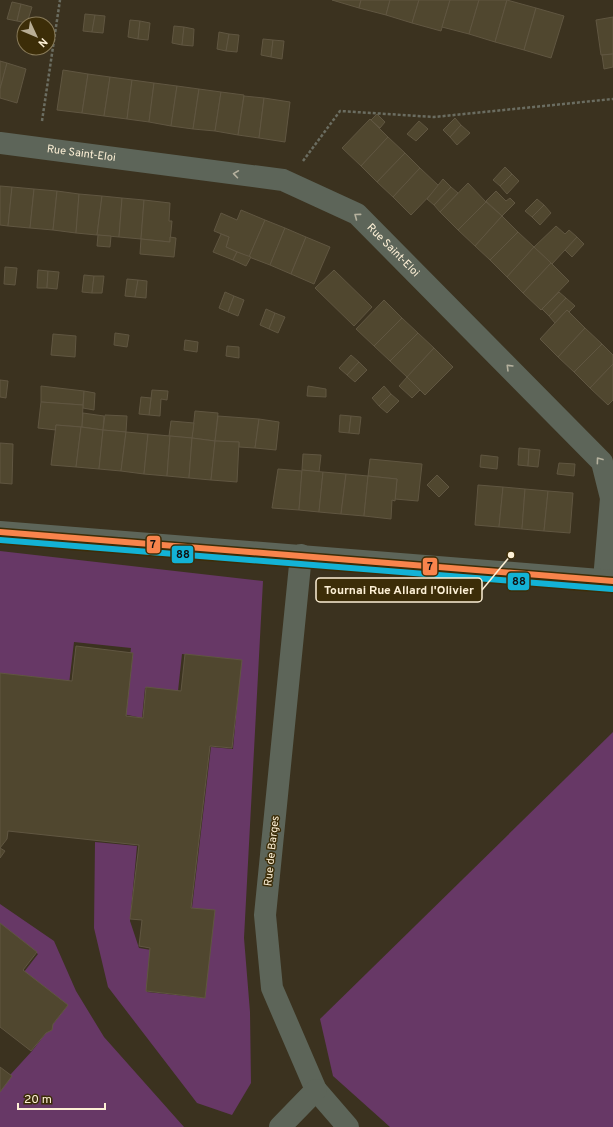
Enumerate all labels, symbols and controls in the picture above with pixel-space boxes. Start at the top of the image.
north arrow [16,16,56,56]
text: N [35,35,50,50]
street label: Rue Saint-Eloi [46,142,117,165]
one-way arrow [233,170,239,179]
one-way arrow [355,214,362,221]
street label: Rue Saint-Eloi [364,221,422,280]
one-way arrow [506,364,514,372]
one-way arrow [597,458,604,465]
line badge: 7 [146,535,161,554]
text: 7 [150,538,156,552]
line badge: 88 [171,545,194,564]
text: 88 [176,548,190,562]
line badge: 7 [422,557,438,576]
text: 7 [427,560,433,574]
line badge: 88 [507,572,530,591]
text: 88 [512,575,526,589]
callout: Tournai Rue Allard l'Olivier [316,578,482,602]
text: Tournai Rue Allard l'Olivier [324,583,474,599]
street label: Rue de Barges [261,815,283,887]
scale bar [18,1085,105,1111]
text: 20 m [24,1092,52,1108]

